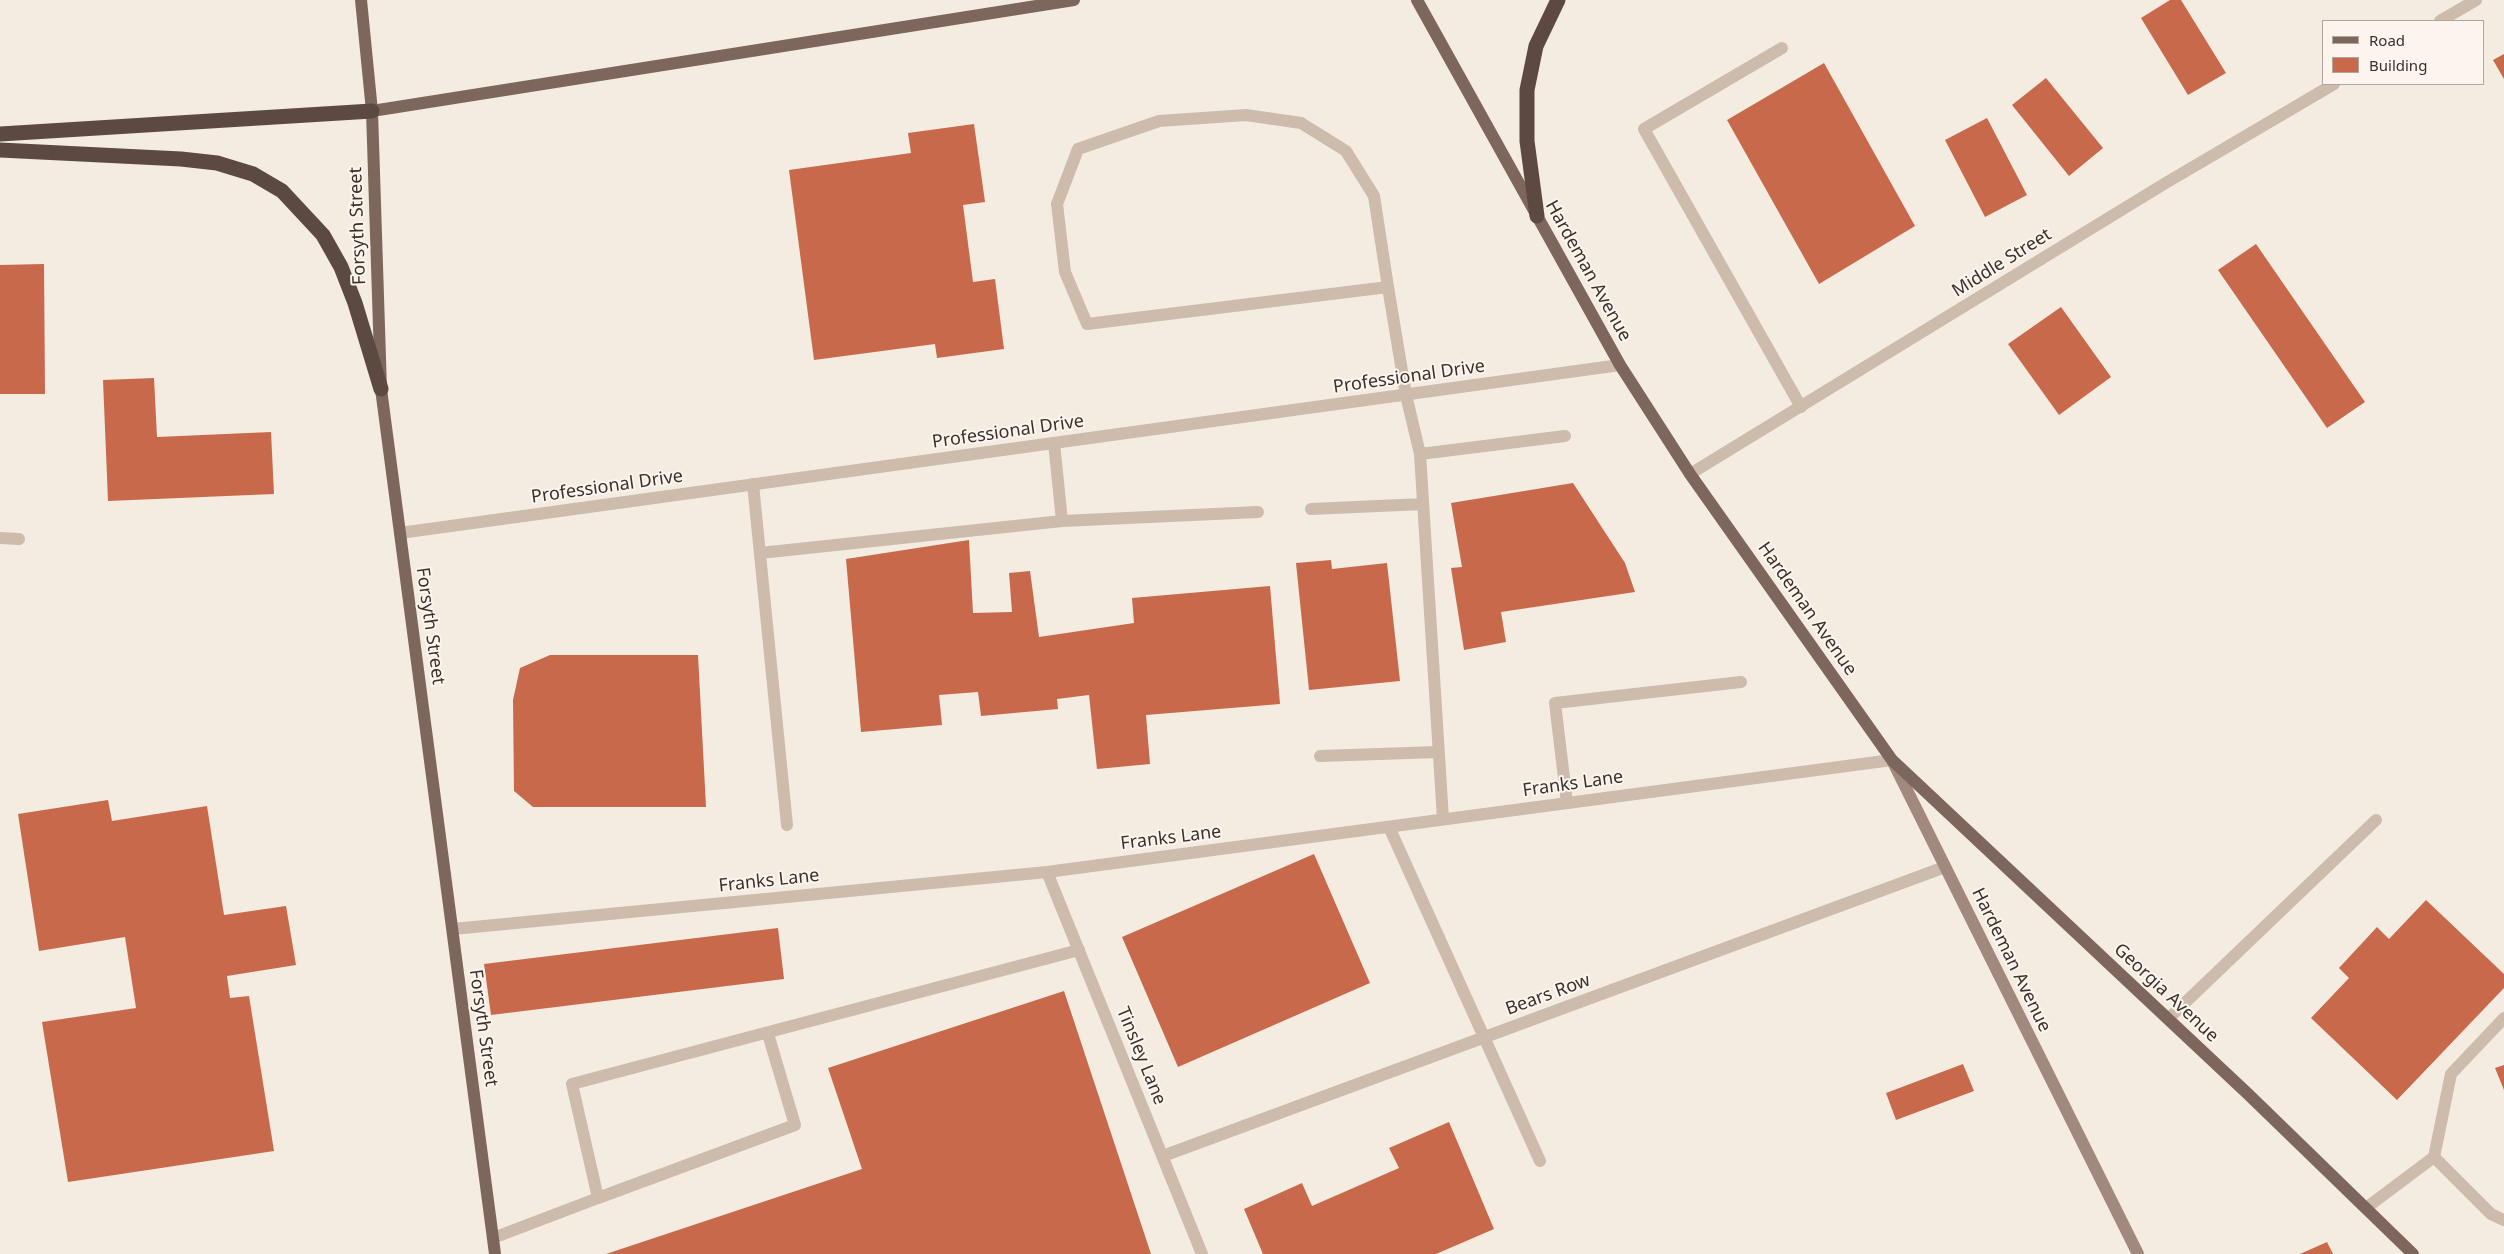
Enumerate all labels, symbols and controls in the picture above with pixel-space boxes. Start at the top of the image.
legend [2322,20,2484,85]
text: Road [2369,30,2405,50]
text: Building [2369,55,2427,75]
street label: Forsyth Street [345,167,371,285]
street label: Hardeman Avenue [1540,197,1636,345]
street label: Middle Street [1948,224,2056,302]
street label: Professional Drive [1332,356,1486,398]
street label: Professional Drive [931,411,1085,453]
street label: Professional Drive [530,466,684,508]
street label: Hardeman Avenue [1753,538,1861,680]
street label: Forsyth Street [411,566,449,686]
street label: Franks Lane [1521,766,1625,802]
street label: Franks Lane [1119,821,1223,855]
street label: Franks Lane [717,865,821,897]
street label: Hardeman Avenue [1967,884,2055,1036]
street label: Georgia Avenue [2109,939,2223,1047]
street label: Forsyth Street [464,968,502,1088]
street label: Bears Row [1503,970,1593,1020]
street label: Tinsley Lane [1112,1004,1170,1108]

